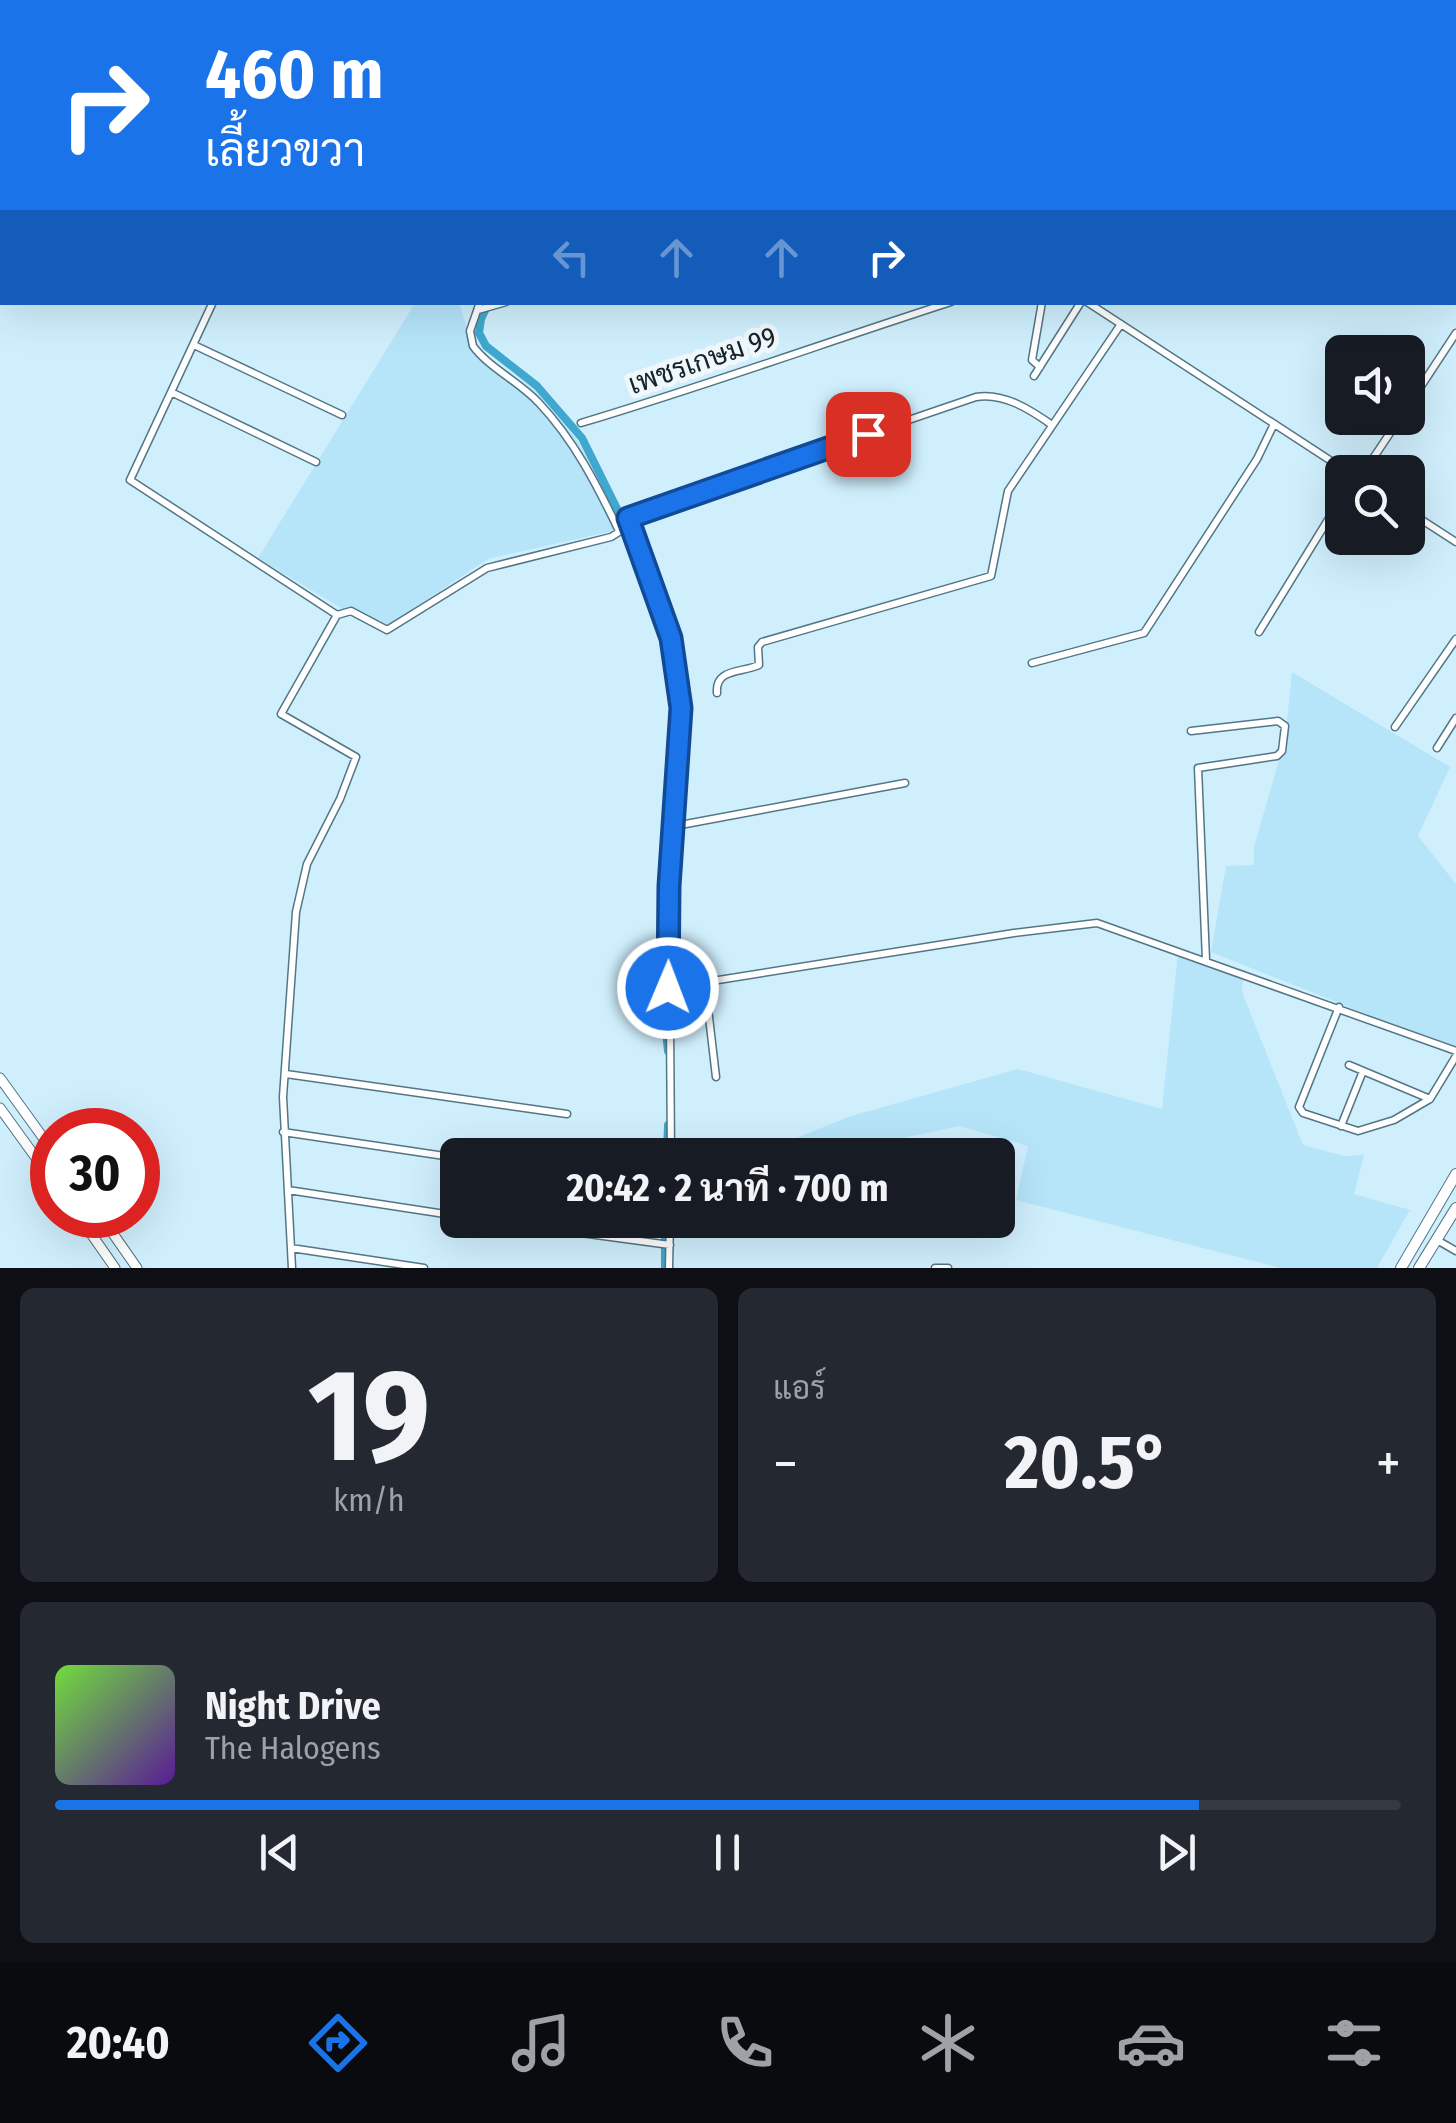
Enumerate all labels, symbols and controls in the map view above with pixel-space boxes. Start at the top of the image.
text: 460 m [205,33,384,117]
icon: right [40,40,170,170]
text: เลี้ยวขวา [205,124,365,178]
icon: left [544,230,599,285]
icon: ahead [649,230,704,285]
icon: ahead [754,230,809,285]
icon: right [859,230,914,285]
street label: เพชรเกษม 99 [624,320,780,401]
map controls [1325,335,1425,555]
button: sound [1325,335,1425,435]
pin [826,392,911,477]
icon: arrive [841,407,896,462]
button: search [1325,455,1425,555]
position arrow [616,936,720,1040]
speed limit sign: 30 [30,1108,160,1238]
text: 20:42 · 2 นาที · 700 m [566,1165,889,1211]
text: 19 [308,1338,430,1494]
text: แอร์ [773,1369,826,1407]
text: 20.5° [1005,1418,1169,1508]
text: − [773,1431,798,1497]
text: + [1376,1431,1401,1497]
text: km/h [333,1481,405,1519]
text: Night Drive [205,1683,381,1729]
text: The Halogens [205,1729,381,1767]
icon: previous [252,1825,307,1880]
icon: pause [700,1825,755,1880]
icon: next [1149,1825,1204,1880]
icon: directions [303,2008,373,2078]
icon: music [506,2008,576,2078]
icon: phone [710,2008,780,2078]
icon: climate [913,2008,983,2078]
icon: car [1116,2008,1186,2078]
icon: filters [1319,2008,1389,2078]
text: 20:40 [67,2016,170,2070]

